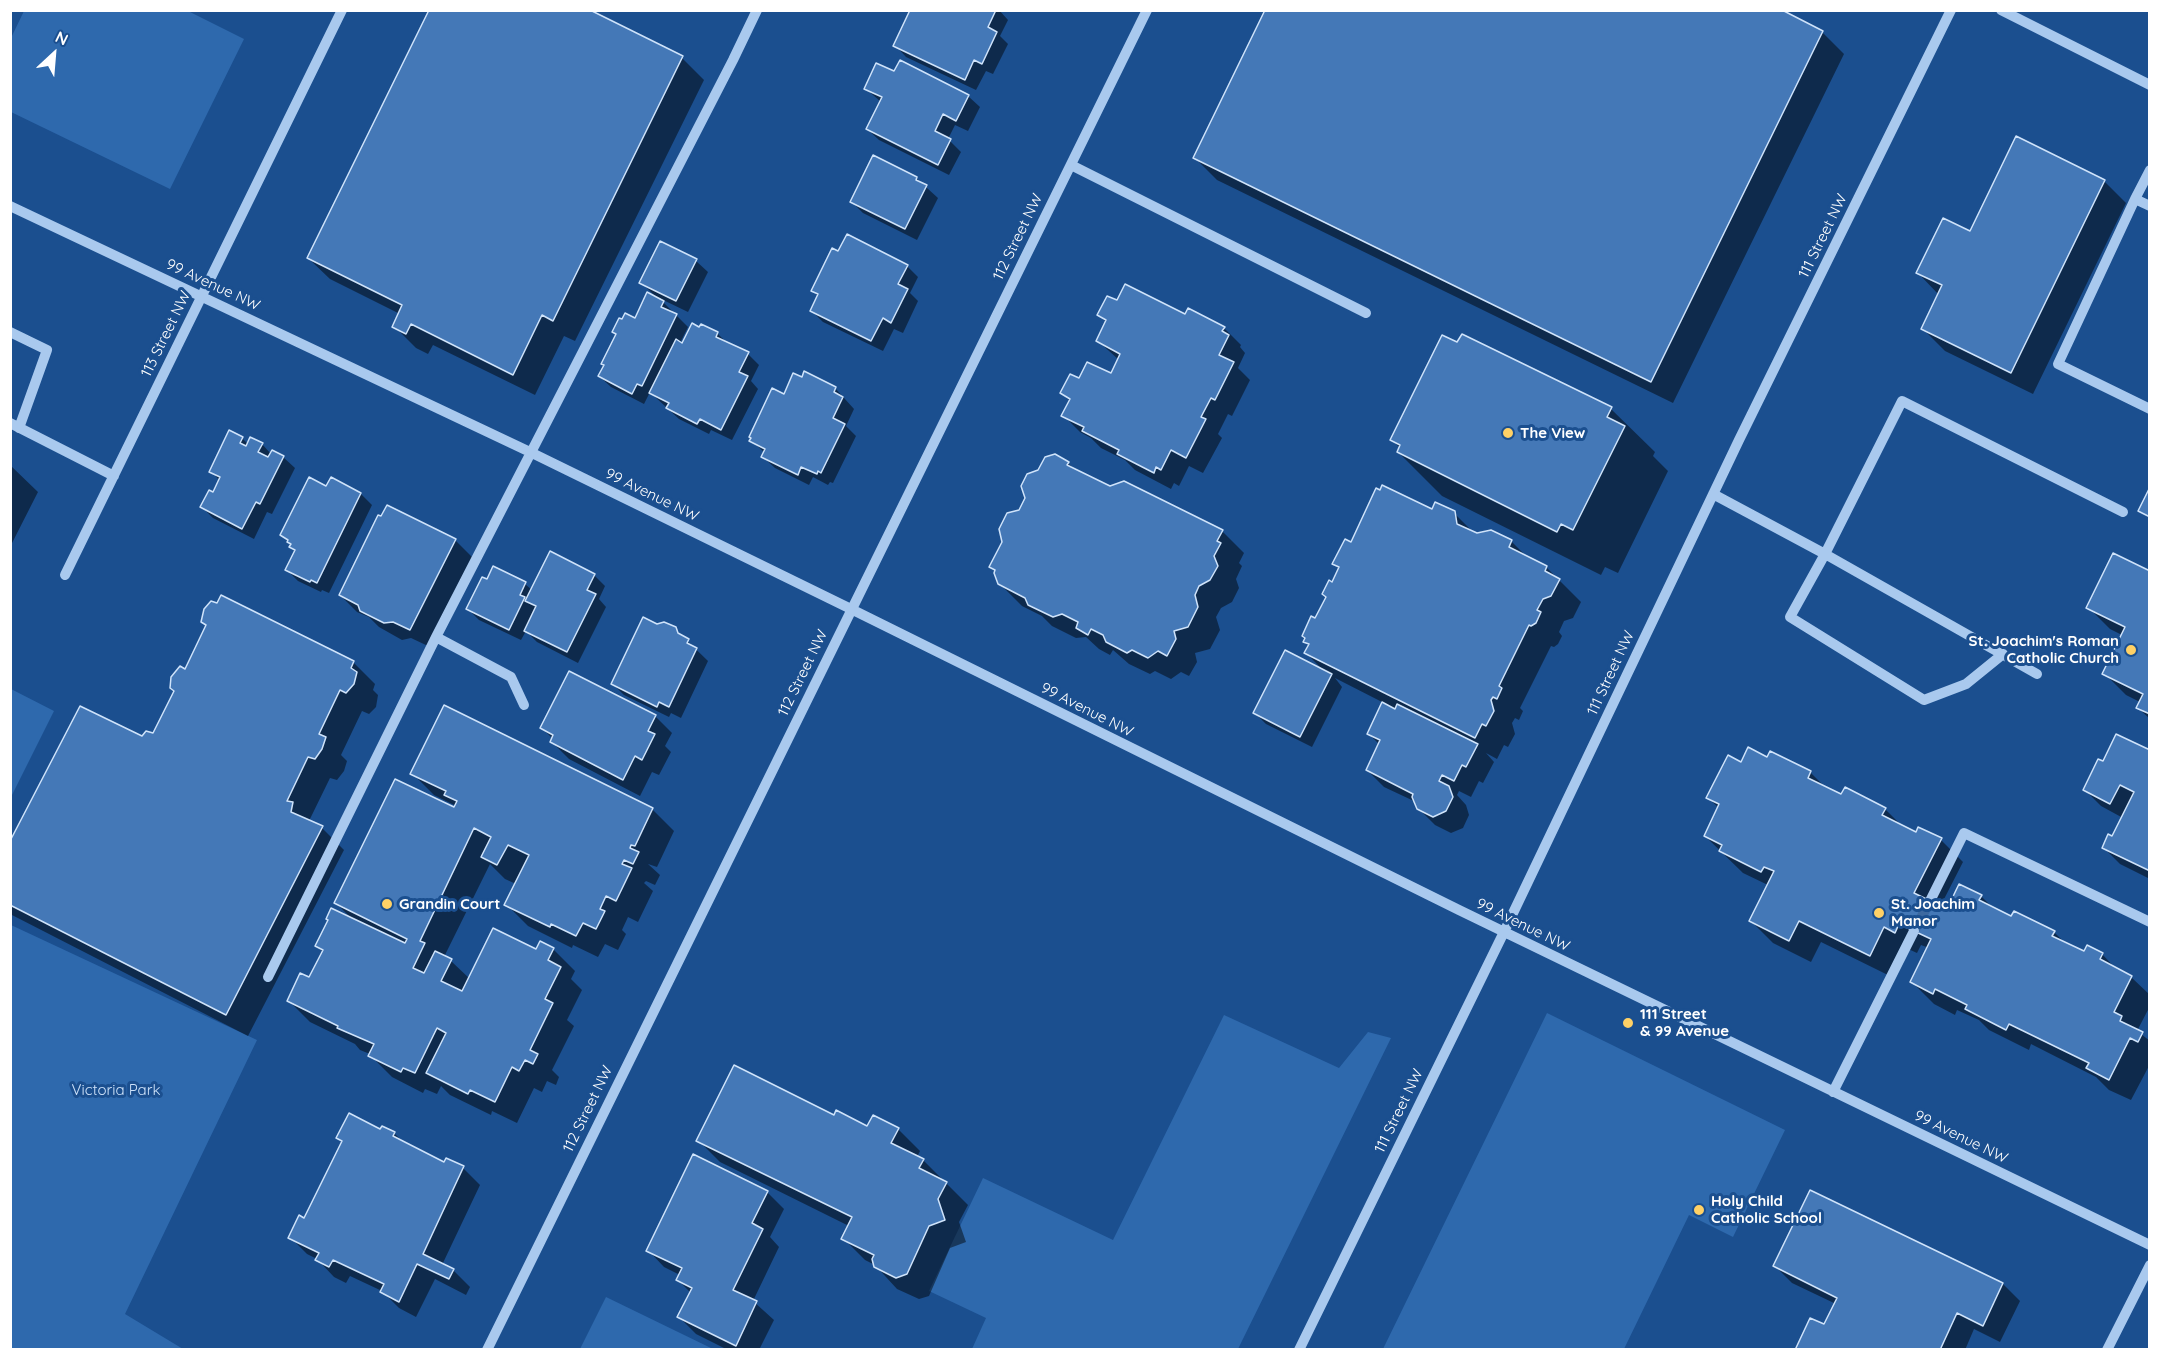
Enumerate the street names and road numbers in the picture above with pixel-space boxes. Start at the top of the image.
street label: 112 Street NW [989,191,1047,283]
street label: 111 Street NW [1795,191,1851,281]
street label: 99 Avenue NW [163,255,263,315]
street label: 113 Street NW [137,288,195,380]
street label: 99 Avenue NW [602,465,702,525]
street label: 112 Street NW [774,627,832,719]
street label: 111 Street NW [1584,628,1638,718]
street label: 99 Avenue NW [1038,679,1136,741]
street label: 99 Avenue NW [1473,895,1573,955]
street label: 112 Street NW [559,1063,617,1155]
street label: 111 Street NW [1371,1066,1427,1156]
street label: 99 Avenue NW [1911,1107,2011,1167]

